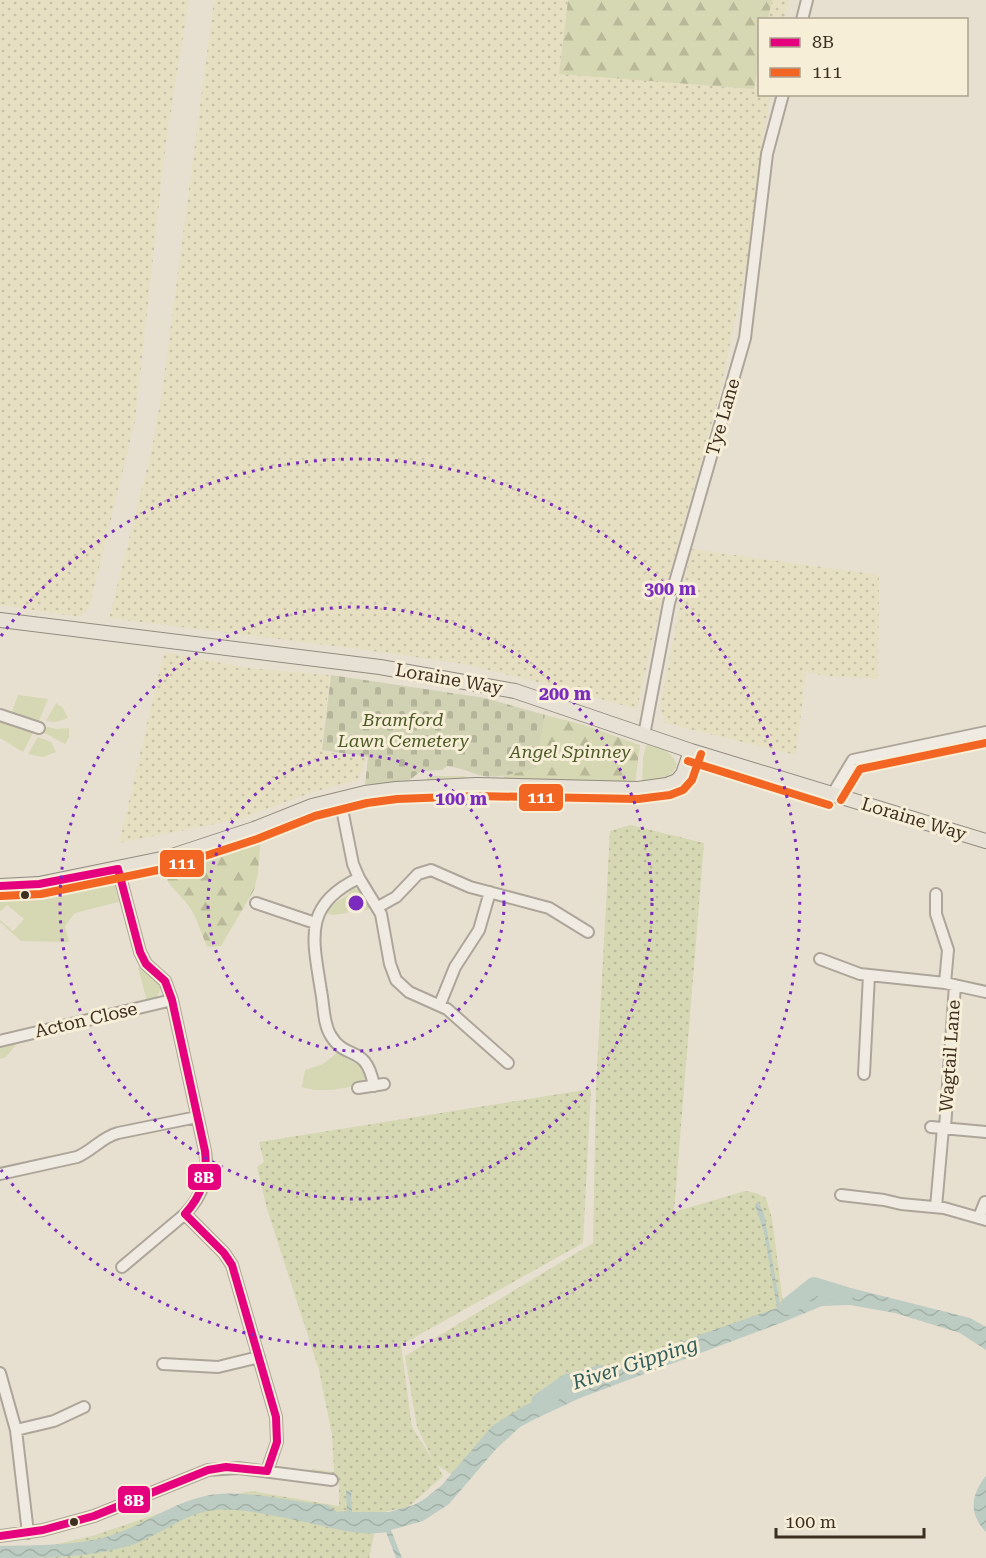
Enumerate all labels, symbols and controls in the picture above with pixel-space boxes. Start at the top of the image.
legend [758,18,968,96]
text: 8B [812,31,834,52]
text: 111 [812,61,842,82]
street label: Tye Lane [701,376,744,458]
text: 300 m [644,578,697,599]
street label: Loraine Way [394,659,505,698]
text: 200 m [539,683,592,704]
park label: Bramford Lawn Cemetery [336,709,469,751]
park label: Angel Spinney [509,741,631,762]
line badge: 111 [518,783,564,812]
text: 100 m [435,788,488,809]
text: 111 [528,788,554,807]
street label: Loraine Way [859,793,969,845]
line badge: 111 [159,849,205,878]
text: 111 [169,854,195,873]
unlabelled marker [19,889,31,901]
centre of rings [346,893,366,913]
street label: Acton Close [33,998,139,1041]
street label: Wagtail Lane [935,999,964,1113]
line badge: 8B [187,1163,222,1191]
text: 8B [194,1168,214,1187]
water label: River Gipping [568,1331,701,1395]
line badge: 8B [117,1485,151,1514]
text: 8B [124,1491,144,1510]
scale bar [776,1501,924,1539]
text: 100 m [785,1511,836,1532]
unlabelled marker [68,1516,80,1528]

